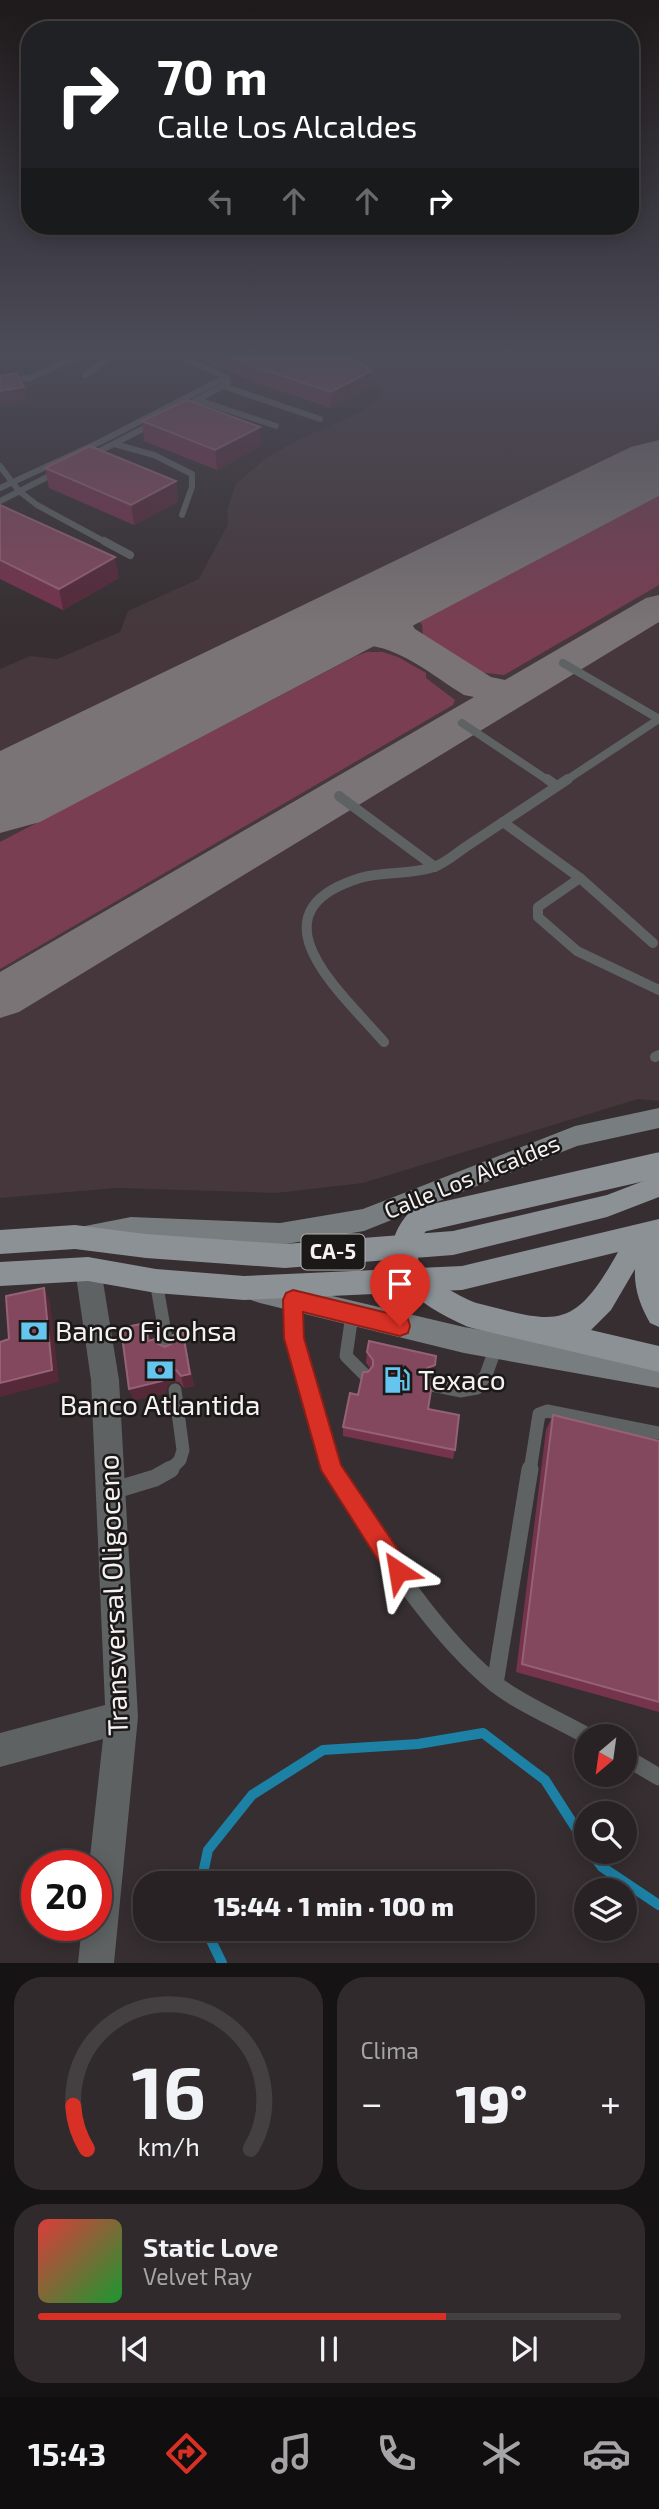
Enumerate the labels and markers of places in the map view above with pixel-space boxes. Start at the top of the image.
pin [370,1254,430,1326]
place label: Banco Ficohsa [55,1313,237,1347]
bank icon: Banco Ficohsa [19,1316,49,1346]
bank icon: Banco Atlantida [145,1355,175,1385]
place label: Texaco [418,1362,506,1396]
fuel station icon: Texaco [382,1365,412,1395]
place label: Banco Atlantida [60,1387,260,1421]

